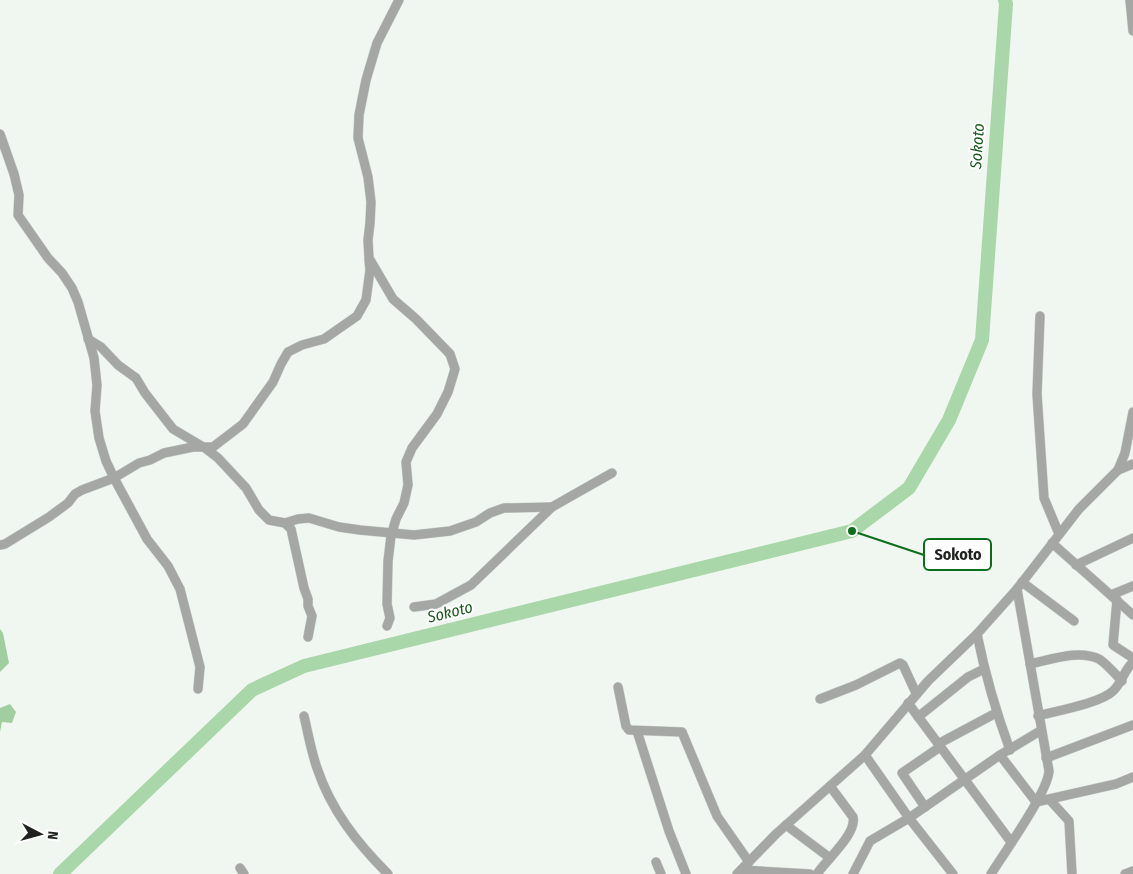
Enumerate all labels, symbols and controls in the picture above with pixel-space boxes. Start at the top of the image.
water label: Sokoto [966,123,988,170]
callout: Sokoto [924,539,991,570]
text: Sokoto [934,545,982,564]
water label: Sokoto [425,597,475,627]
north arrow [15,809,65,859]
text: N [44,830,61,840]

